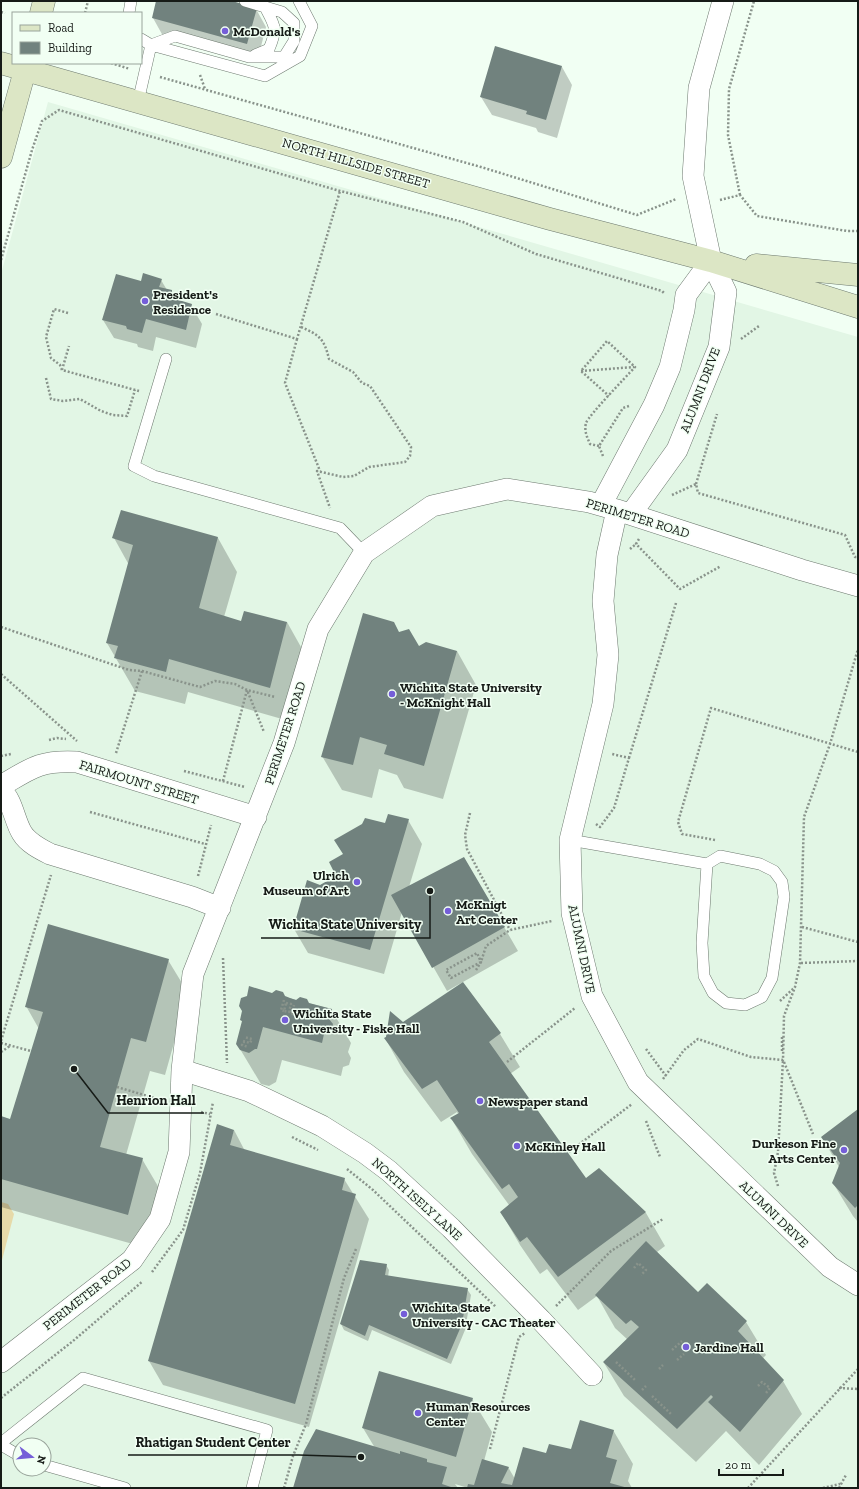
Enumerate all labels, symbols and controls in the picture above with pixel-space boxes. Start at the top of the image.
legend [12,12,142,64]
text: Road [48,21,74,35]
place label: McDonald's [233,24,300,39]
marker: McDonald's [220,26,230,36]
text: Building [48,41,92,55]
street label: NORTH HILLSIDE STREET [281,135,431,191]
place label: President's Residence [153,287,218,317]
marker: President's Residence [140,296,150,306]
street label: ALUMNI DRIVE [677,345,723,435]
street label: PERIMETER ROAD [584,495,692,541]
street label: PERIMETER ROAD [261,680,309,786]
place label: Wichita State University - McKnight Hall [400,680,542,710]
marker: Wichita State University - McKnight Hall [387,689,397,699]
street label: FAIRMOUNT STREET [78,757,200,807]
place label: Ulrich Museum of Art [263,868,350,898]
marker: Ulrich Museum of Art [352,877,362,887]
place label: McKnigt Art Center [456,897,518,927]
street label: ALUMNI DRIVE [565,903,599,995]
marker: McKnigt Art Center [443,906,453,916]
callout: Wichita State University [261,912,430,938]
text: Wichita State University [269,916,422,933]
place label: Wichita State University - Fiske Hall [293,1006,420,1036]
marker: Wichita State University - Fiske Hall [280,1015,290,1025]
callout: Henrion Hall [108,1087,204,1113]
text: Henrion Hall [116,1092,196,1109]
place label: Newspaper stand [488,1094,588,1109]
marker: Newspaper stand [475,1096,485,1106]
place label: Durkeson Fine Arts Center [752,1136,837,1166]
place label: McKinley Hall [525,1139,606,1154]
marker: McKinley Hall [512,1141,522,1151]
marker: Durkeson Fine Arts Center [839,1145,849,1155]
street label: NORTH ISELY LANE [369,1155,465,1244]
street label: ALUMNI DRIVE [736,1177,812,1251]
street label: PERIMETER ROAD [40,1255,134,1333]
place label: Wichita State University - CAC Theater [412,1300,556,1330]
marker: Wichita State University - CAC Theater [399,1309,409,1319]
place label: Jardine Hall [694,1340,764,1355]
marker: Jardine Hall [681,1342,691,1352]
place label: Human Resources Center [426,1399,530,1429]
marker: Human Resources Center [413,1408,423,1418]
callout: Rhatigan Student Center [128,1429,299,1455]
text: Rhatigan Student Center [135,1434,291,1451]
north arrow [12,1437,52,1477]
scale bar [719,1451,783,1477]
text: N [34,1454,49,1466]
text: 20 m [725,1458,752,1472]

